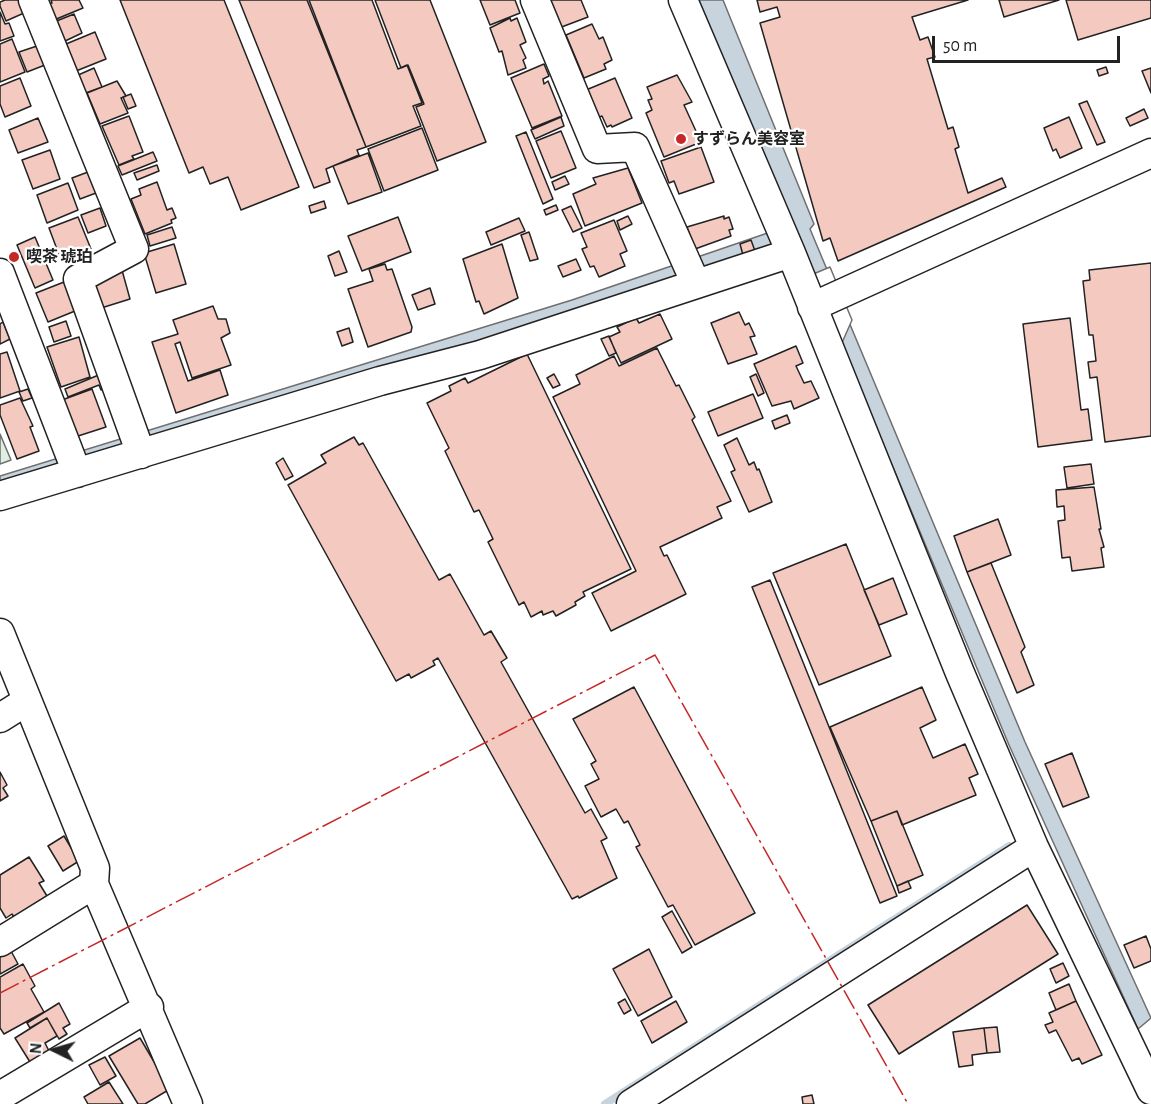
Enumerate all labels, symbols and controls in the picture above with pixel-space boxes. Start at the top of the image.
scale bar [935,24,1122,62]
text: 50 m [943,37,977,55]
place label: すずらん美容室 [693,129,805,149]
marker: すずらん美容室 [674,132,688,146]
place label: 喫茶 琥珀 [26,247,92,267]
marker: 喫茶 琥珀 [7,250,21,264]
north arrow [24,1020,84,1080]
text: N [28,1042,45,1055]

